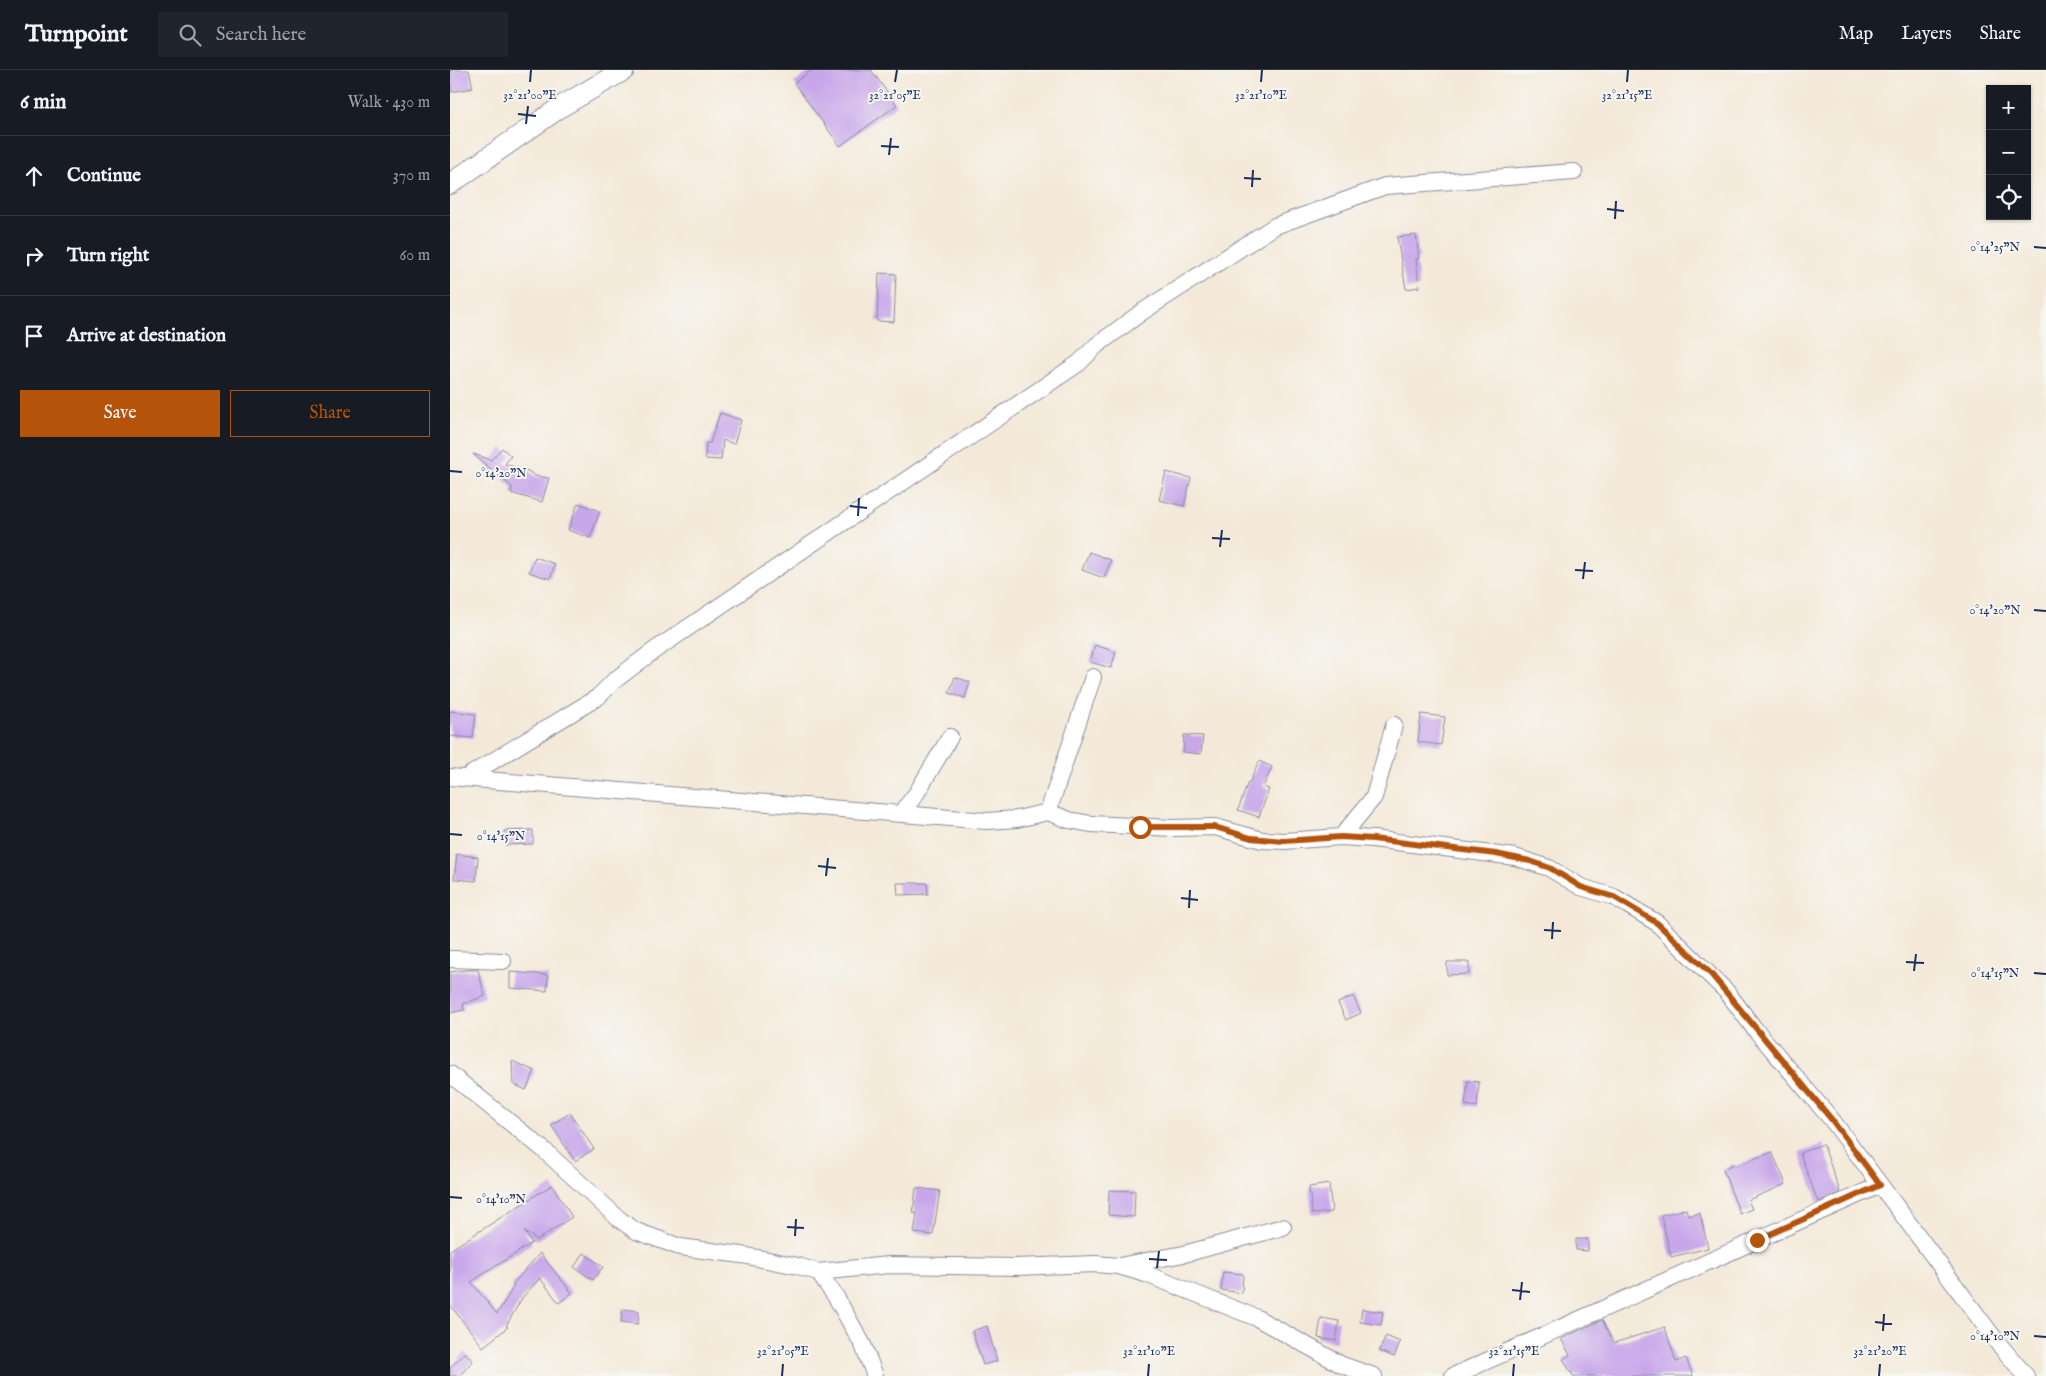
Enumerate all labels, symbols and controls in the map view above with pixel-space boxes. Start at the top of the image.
search box [158,12,508,57]
text: Turnpoint [25,19,128,50]
icon: search [176,21,204,49]
text: Search here [216,23,306,47]
text: Map [1839,23,1873,46]
text: Layers [1901,23,1952,46]
text: Share [1980,23,2021,46]
map controls [1986,85,2031,220]
button: + [1986,85,2031,130]
text: 32°21'00"E [503,88,557,103]
text: 32°21'05"E [869,88,921,103]
text: 32°21'10"E [1235,88,1287,103]
text: 32°21'15"E [1602,88,1652,103]
text: 6 min [20,89,66,116]
text: Walk · 430 m [348,93,430,113]
button: − [1986,130,2031,175]
icon: ahead [20,162,48,190]
text: Continue [67,164,141,188]
text: 370 m [393,166,430,186]
button: locate [1986,175,2031,220]
text: 0°14'25"N [1970,240,2020,255]
icon: right [20,242,48,270]
text: Turn right [67,244,149,268]
text: 60 m [400,246,430,266]
icon: arrive [20,322,48,350]
text: Arrive at destination [67,324,226,348]
button: Save [20,390,220,437]
button: Share [230,390,430,437]
text: 0°14'20"N [475,466,527,481]
text: 0°14'20"N [1969,603,2021,618]
route start [1129,816,1152,839]
text: 0°14'15"N [477,829,526,844]
text: 0°14'15"N [1971,966,2020,981]
text: 0°14'10"N [476,1192,527,1207]
route end [1746,1229,1769,1252]
text: 0°14'10"N [1970,1329,2021,1344]
text: 32°21'05"E [757,1344,809,1359]
text: 32°21'10"E [1123,1344,1175,1359]
text: 32°21'15"E [1489,1344,1539,1359]
text: 32°21'20"E [1853,1344,1907,1359]

